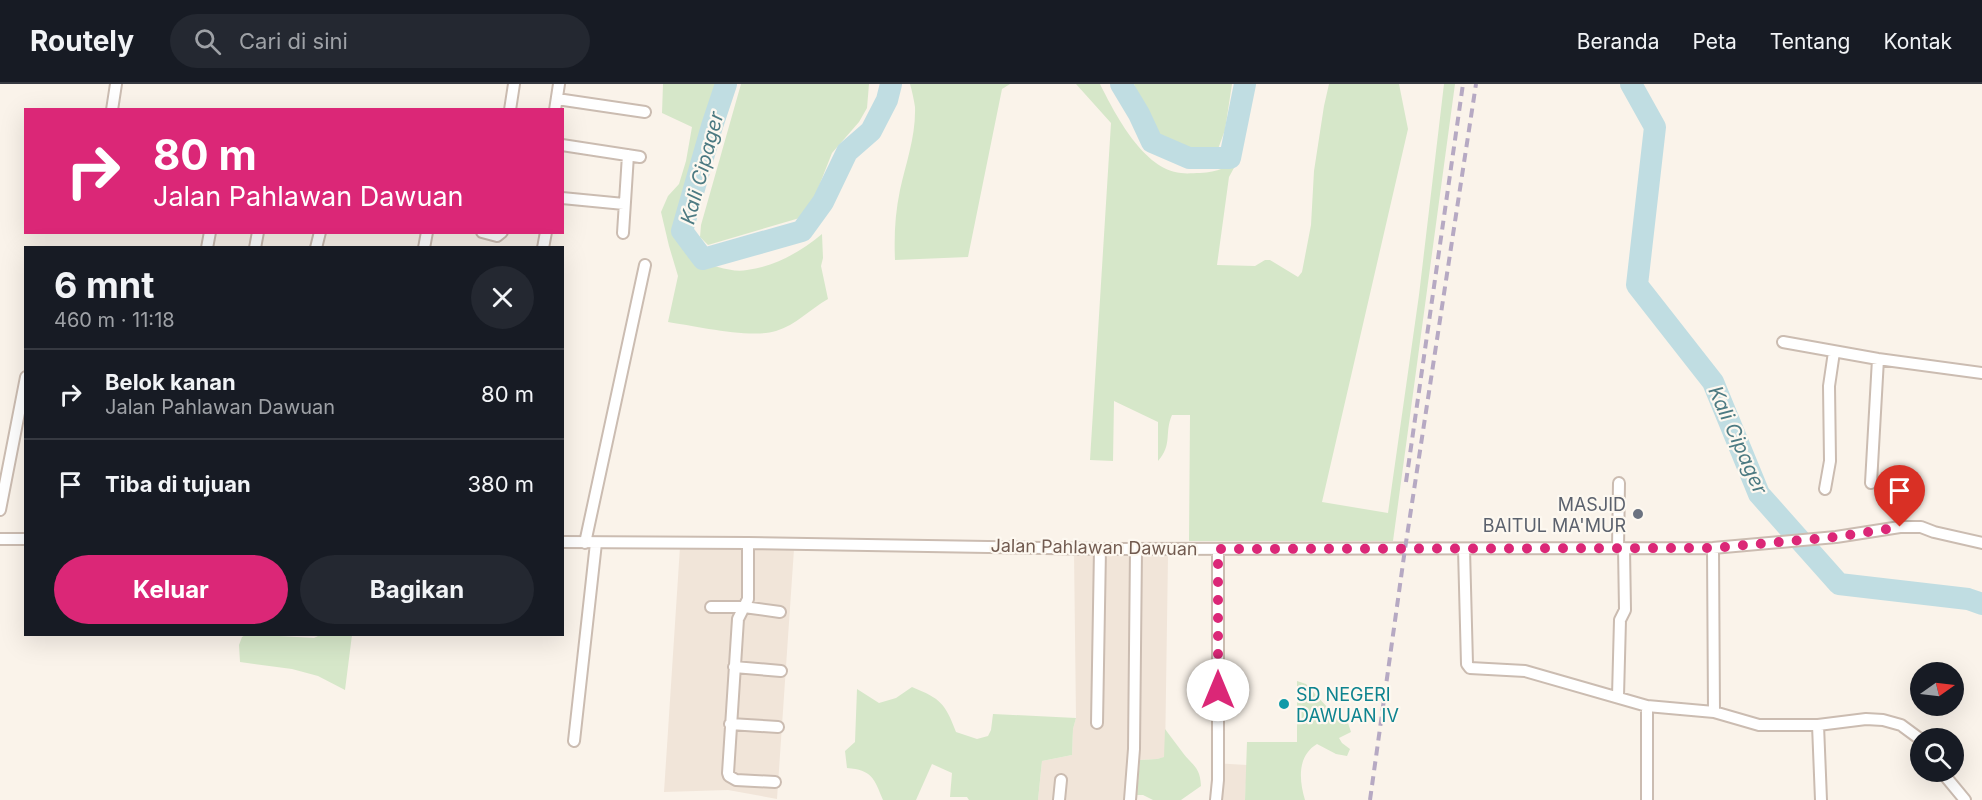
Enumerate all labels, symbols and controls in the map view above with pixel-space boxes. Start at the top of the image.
search box [170,14,590,68]
text: Routely [30,24,134,58]
icon: search [191,25,224,58]
text: Cari di sini [239,28,348,54]
text: Beranda [1577,29,1659,54]
text: Peta [1692,29,1737,54]
text: Tentang [1770,29,1850,54]
text: Kontak [1883,29,1952,54]
water label: Kali Cipager [675,109,729,227]
text: 80 m [153,129,257,180]
icon: right [54,132,132,210]
text: Jalan Pahlawan Dawuan [153,180,464,213]
text: 6 mnt [54,263,154,307]
button: close [471,266,534,329]
text: 460 m · 11:18 [54,308,175,332]
text: Belok kanan [105,369,236,395]
icon: right [54,378,87,411]
text: 80 m [481,381,534,407]
water label: Kali Cipager [1704,382,1773,498]
text: Jalan Pahlawan Dawuan [105,395,335,419]
pin [1874,465,1925,527]
icon: arrive [54,468,87,501]
text: Tiba di tujuan [105,471,251,497]
text: 380 m [467,471,534,497]
icon: arrive [1883,474,1916,507]
place label: MASJID BAITUL MA'MUR [1483,494,1626,536]
marker: MASJID BAITUL MA'MUR [1631,507,1645,521]
street label: Jalan Pahlawan Dawuan [990,535,1198,559]
button: Keluar [54,555,288,624]
button: Bagikan [300,555,534,624]
position arrow [1186,658,1250,722]
north arrow [1910,662,1964,716]
map controls [1910,662,1964,782]
place label: SD NEGERI DAWUAN IV [1296,684,1399,726]
marker: SD NEGERI DAWUAN IV [1277,697,1291,711]
button: search [1910,728,1964,782]

